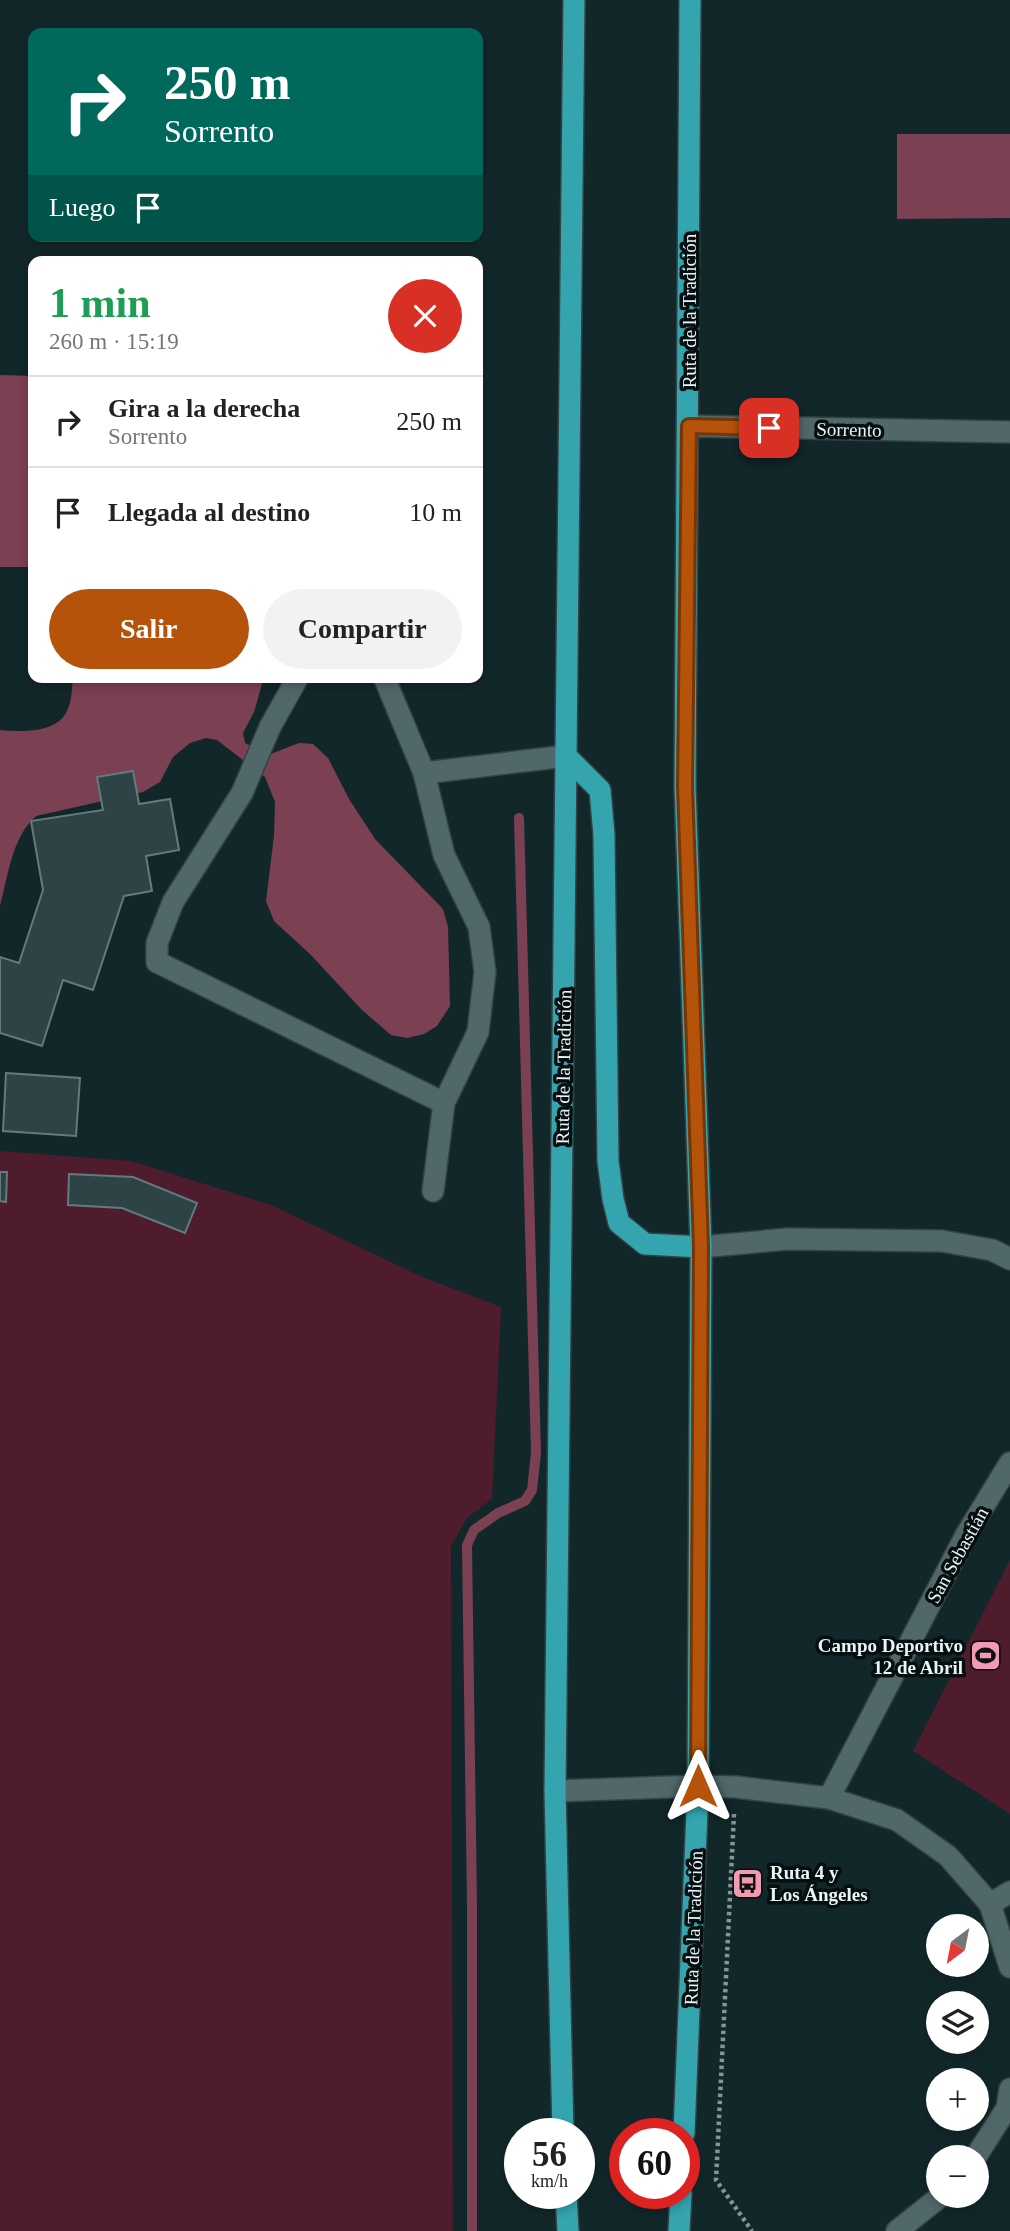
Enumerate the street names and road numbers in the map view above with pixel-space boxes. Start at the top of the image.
street label: Ruta de la Tradición [679,233,700,388]
street label: Sorrento [816,418,882,441]
street label: Ruta de la Tradición [552,989,575,1145]
street label: San Sebastián [923,1503,993,1607]
street label: Ruta de la Tradición [680,1850,707,2006]

